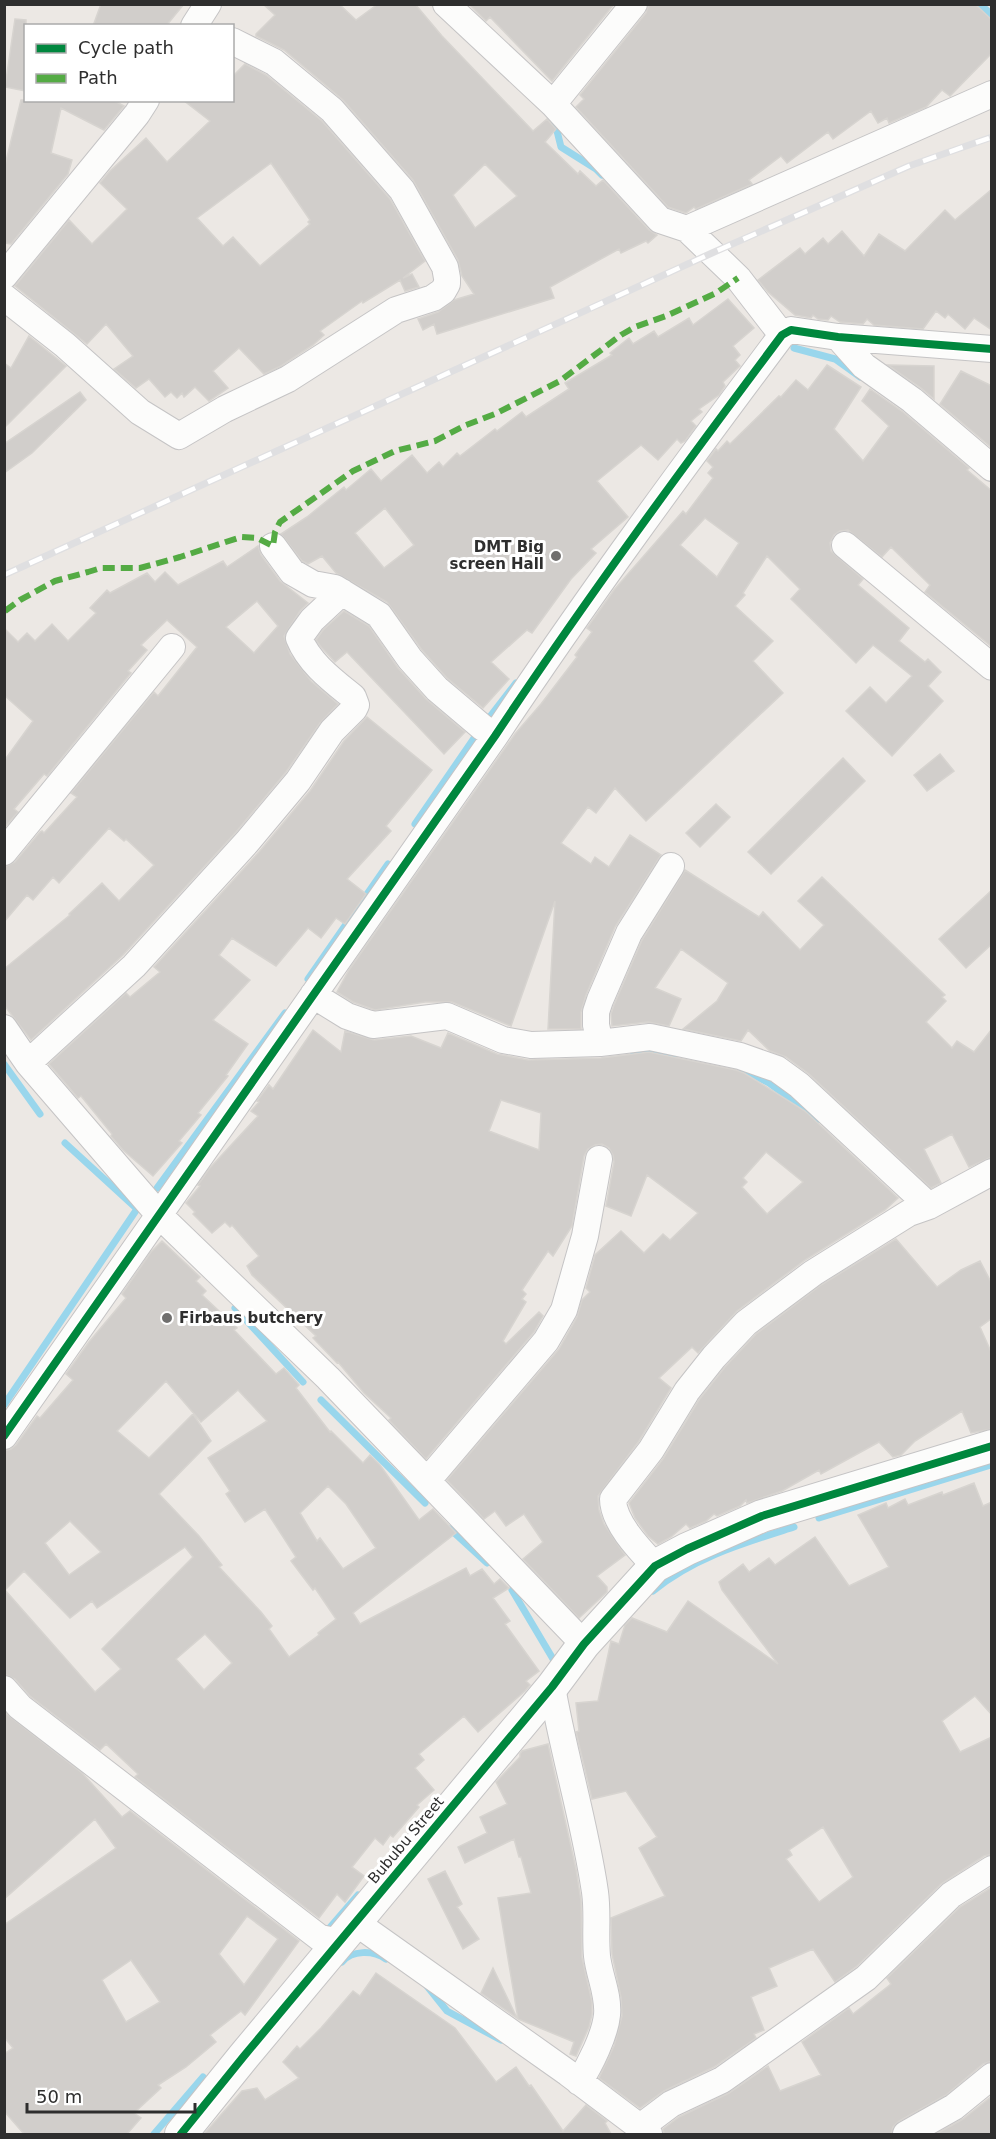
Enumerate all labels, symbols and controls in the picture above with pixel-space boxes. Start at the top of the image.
legend [24,24,234,102]
text: Cycle path [78,37,174,58]
text: Path [78,67,118,88]
place label: DMT Big screen Hall [450,538,544,573]
marker: DMT Big screen Hall [549,549,563,563]
place label: Firbaus butchery [179,1309,323,1327]
marker: Firbaus butchery [160,1311,174,1325]
street label: Bububu Street [364,1793,448,1887]
scale bar [27,2076,195,2114]
text: 50 m [36,2086,82,2107]

